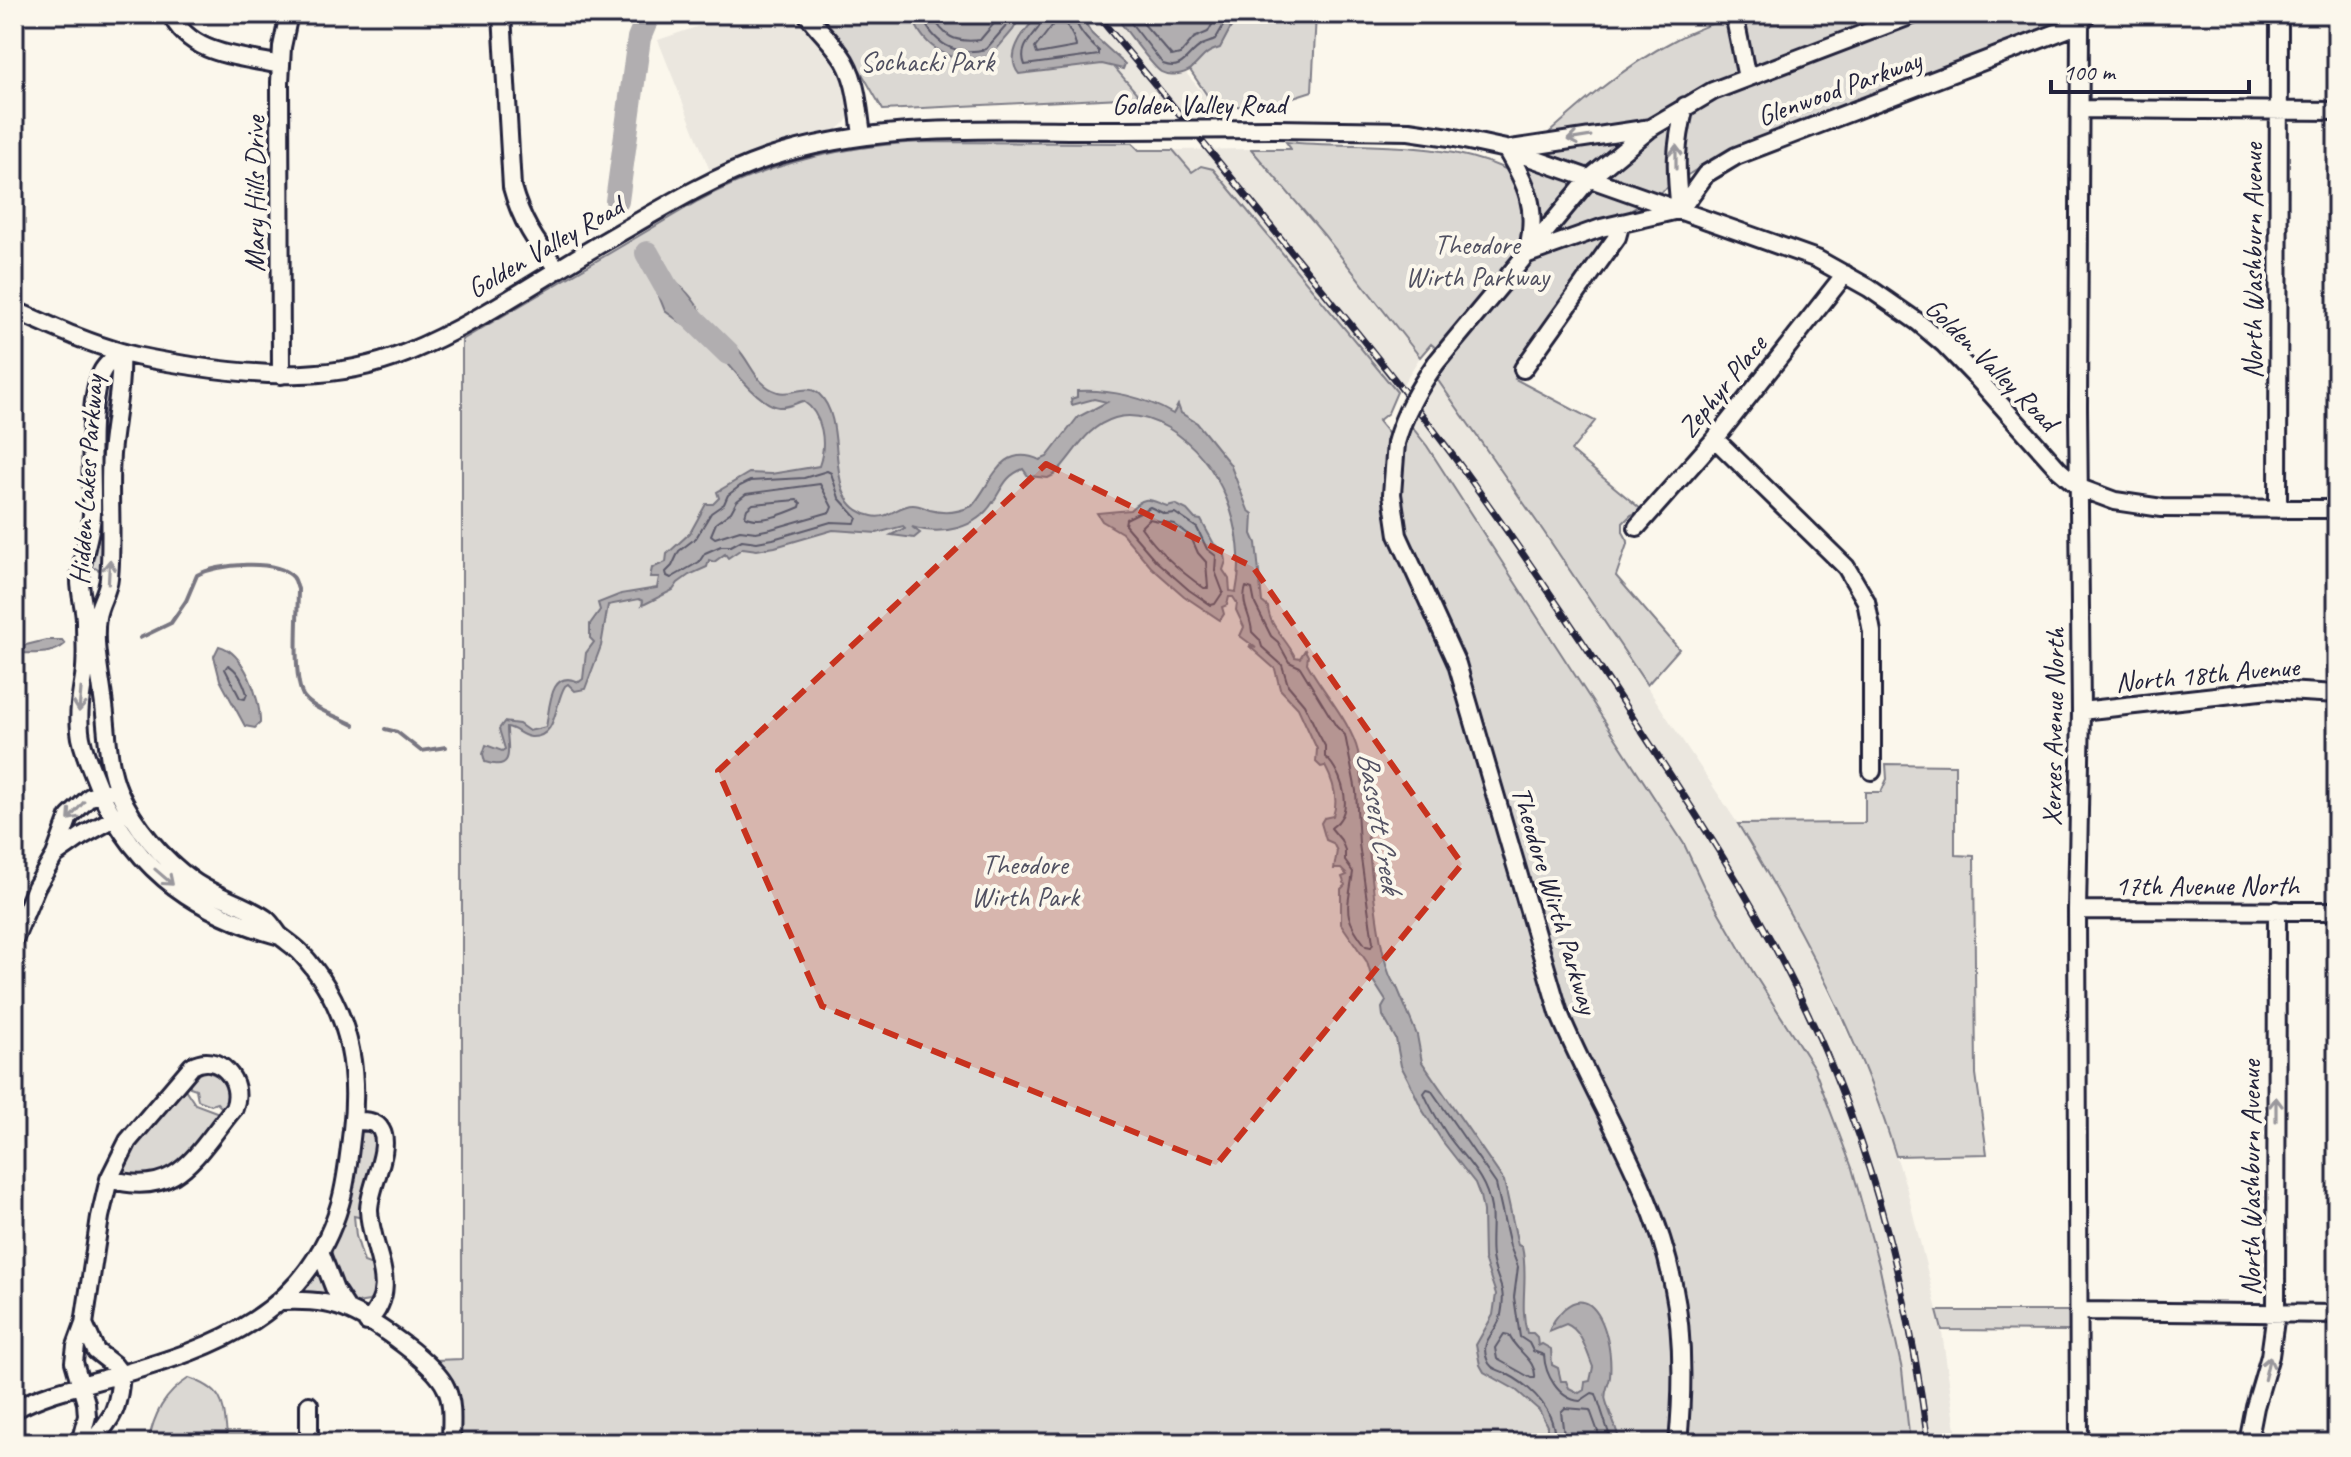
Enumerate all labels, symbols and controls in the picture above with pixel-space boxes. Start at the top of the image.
street label: Glenwood Parkway [1752,41,1928,134]
park label: Sochacki Park [860,44,996,79]
scale bar [2051,44,2249,94]
text: 100 m [2063,57,2117,87]
street label: Golden Valley Road [1112,87,1290,122]
street label: Mary Hills Drive [237,114,272,272]
one-way arrow [1567,131,1592,146]
street label: North Washburn Avenue [2235,141,2270,379]
one-way arrow [1668,144,1684,171]
street label: Golden Valley Road [461,186,633,306]
park label: Theodore Wirth Parkway [1405,227,1551,294]
street label: Golden Valley Road [1918,290,2069,441]
street label: Zephyr Place [1670,326,1775,444]
street label: Hidden Lakes Parkway [61,372,111,586]
one-way arrow [102,559,117,585]
street label: Xerxes Avenue North [2034,626,2072,827]
street label: North 18th Avenue [2114,648,2302,699]
one-way arrow [72,686,87,713]
water label: Bassett Creek [1349,749,1412,901]
street label: Theodore Wirth Parkway [1504,782,1607,1020]
one-way arrow [67,801,85,821]
park label: Theodore Wirth Park [971,847,1081,914]
one-way arrow [153,868,174,886]
street label: 17th Avenue North [2115,868,2301,903]
street label: North Washburn Avenue [2233,1058,2268,1296]
one-way arrow [2268,1096,2284,1123]
one-way arrow [2260,1355,2275,1381]

